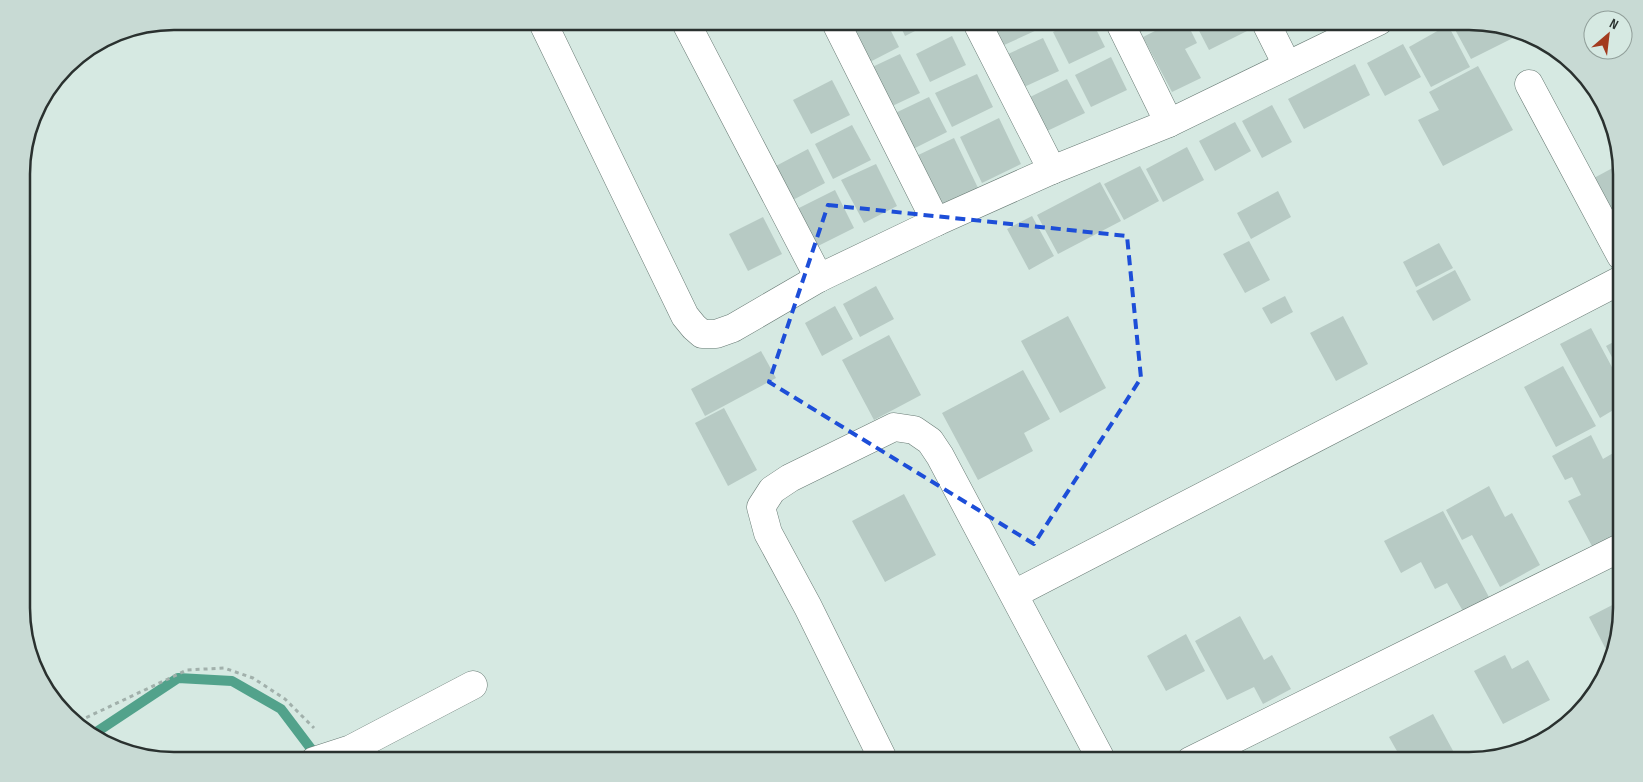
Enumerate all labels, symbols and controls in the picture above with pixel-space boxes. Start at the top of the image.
north arrow [1583,10,1633,60]
text: N [1607,15,1621,33]

